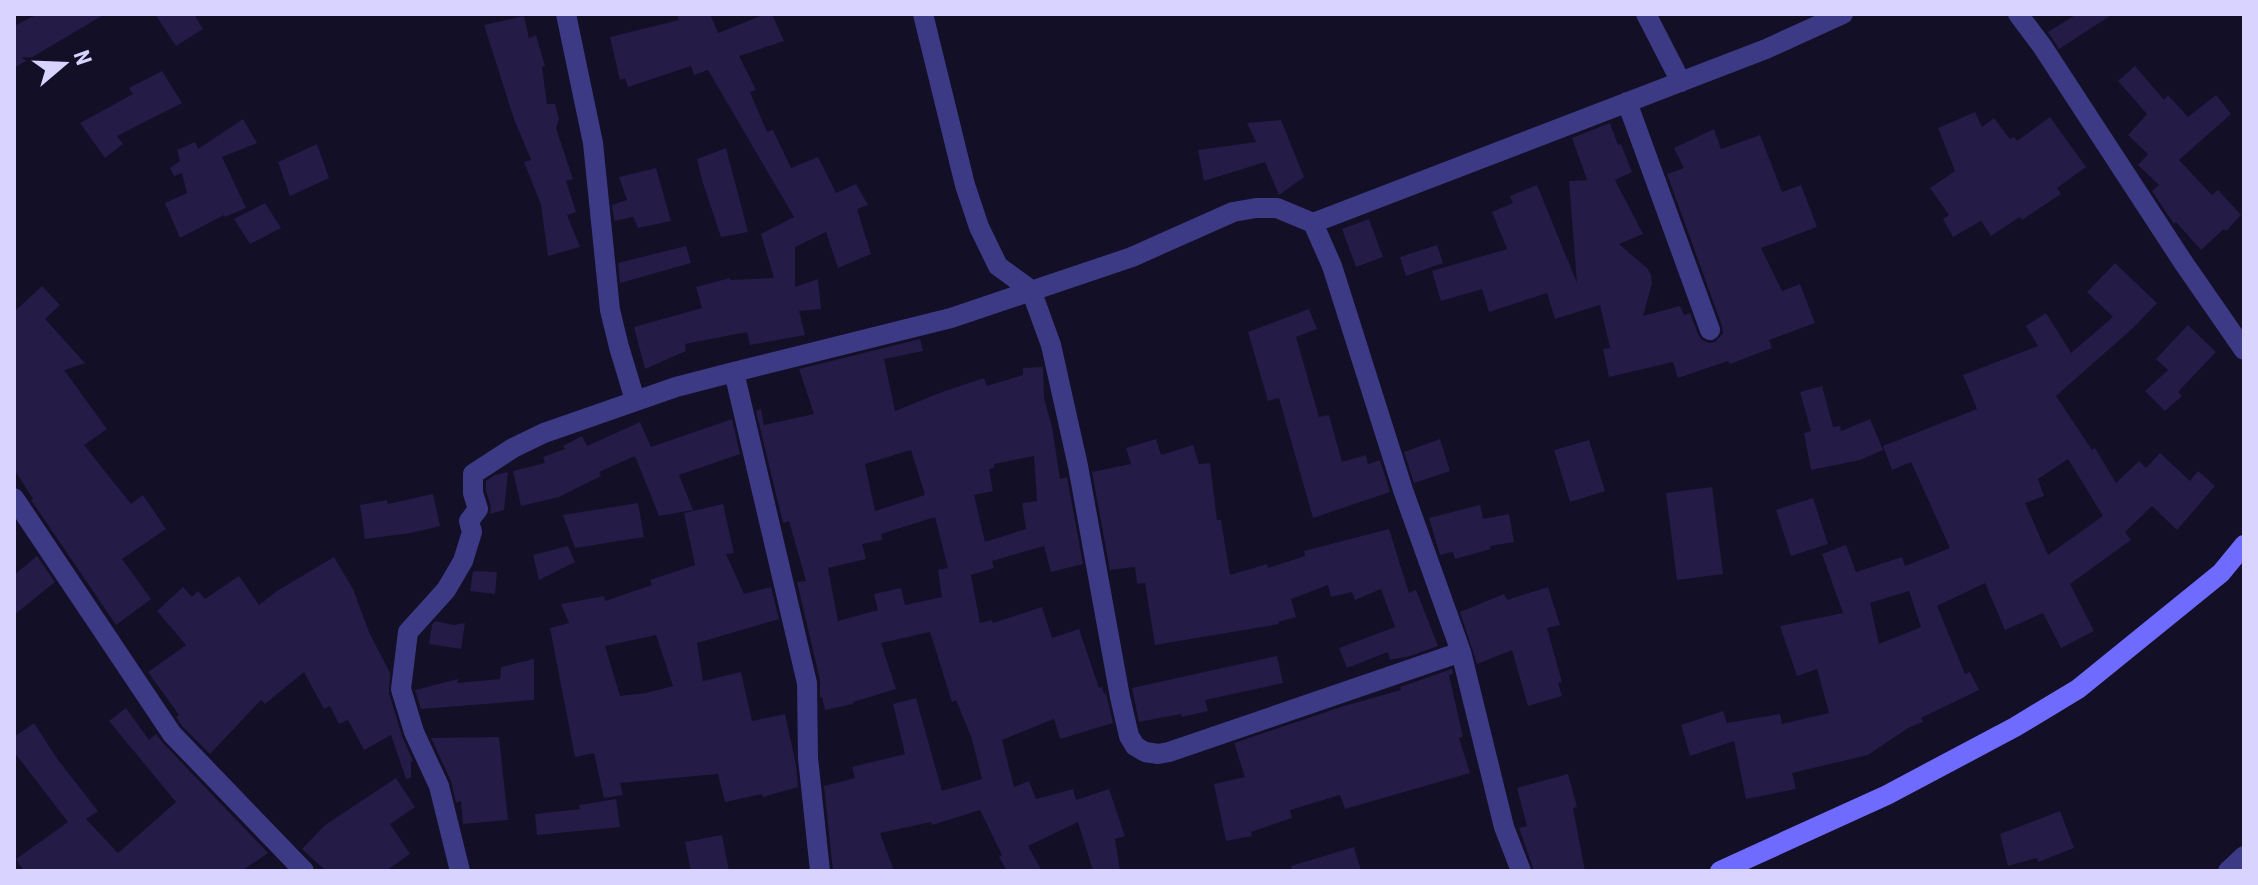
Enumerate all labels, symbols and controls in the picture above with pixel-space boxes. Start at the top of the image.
north arrow [24,24,104,104]
text: N [68,47,96,68]

